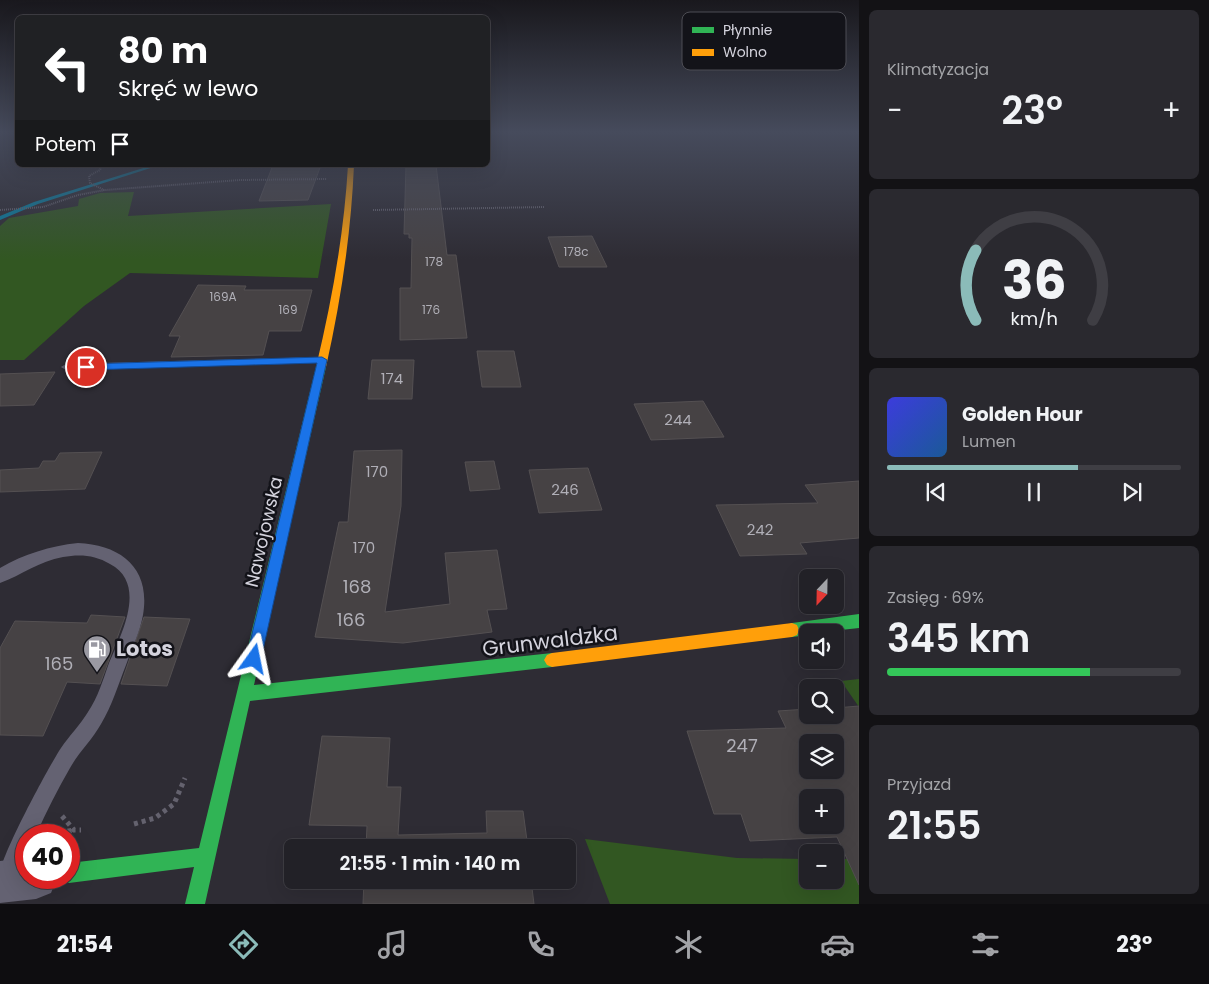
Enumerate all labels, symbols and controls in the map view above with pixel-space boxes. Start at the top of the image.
legend [682,12,846,70]
text: Płynnie [723,20,773,40]
text: 80 m [118,26,208,75]
icon: left [35,35,100,100]
text: Wolno [723,42,767,62]
text: Klimatyzacja [887,58,989,81]
text: Skręć w lewo [118,73,258,104]
text: 23° [1001,84,1063,137]
text: − [887,91,902,130]
text: + [1162,91,1181,130]
icon: arrive [106,130,134,158]
text: Potem [35,131,96,158]
house number: 178c [563,243,589,260]
text: 36 [1002,244,1066,317]
house number: 178 [425,253,443,270]
house number: 169A [209,288,237,305]
house number: 169 [278,301,298,318]
house number: 176 [422,301,440,318]
text: km/h [1010,306,1058,331]
pin [65,346,107,388]
icon: arrive [72,353,100,381]
house number: 174 [381,368,403,389]
text: Golden Hour [962,401,1083,428]
house number: 244 [664,409,692,430]
text: Lumen [962,430,1016,453]
house number: 170 [366,461,388,482]
street label: Nawojowska [239,474,288,590]
icon: previous [922,478,950,506]
icon: pause [1020,478,1048,506]
icon: next [1118,478,1146,506]
house number: 246 [551,479,579,500]
house number: 242 [747,519,773,540]
house number: 170 [353,537,375,558]
north arrow [799,569,844,614]
map controls [799,569,844,889]
house number: 168 [343,574,371,599]
text: Zasięg · 69% [887,586,984,609]
house number: 166 [337,607,365,632]
text: 345 km [887,612,1030,665]
street label: Grunwaldzka [480,618,619,663]
button: sound [799,624,844,669]
position arrow [227,632,279,684]
fuel station icon: Lotos [82,634,112,673]
place label: Lotos [116,634,173,663]
house number: 165 [45,651,73,676]
button: search [799,679,844,724]
house number: 247 [726,733,758,758]
button: layers [799,734,844,779]
text: Przyjazd [887,773,951,796]
button: + [799,789,844,834]
text: 21:55 [887,799,982,852]
speed limit sign: 40 [15,824,80,889]
button: − [799,844,844,889]
text: 21:55 · 1 min · 140 m [340,850,520,877]
icon: directions [226,927,261,962]
icon: music [375,927,410,962]
icon: phone [523,927,558,962]
icon: climate [671,927,706,962]
icon: car [820,927,855,962]
icon: filters [968,927,1003,962]
text: 21:54 [57,929,113,960]
text: 23° [1116,929,1152,960]

